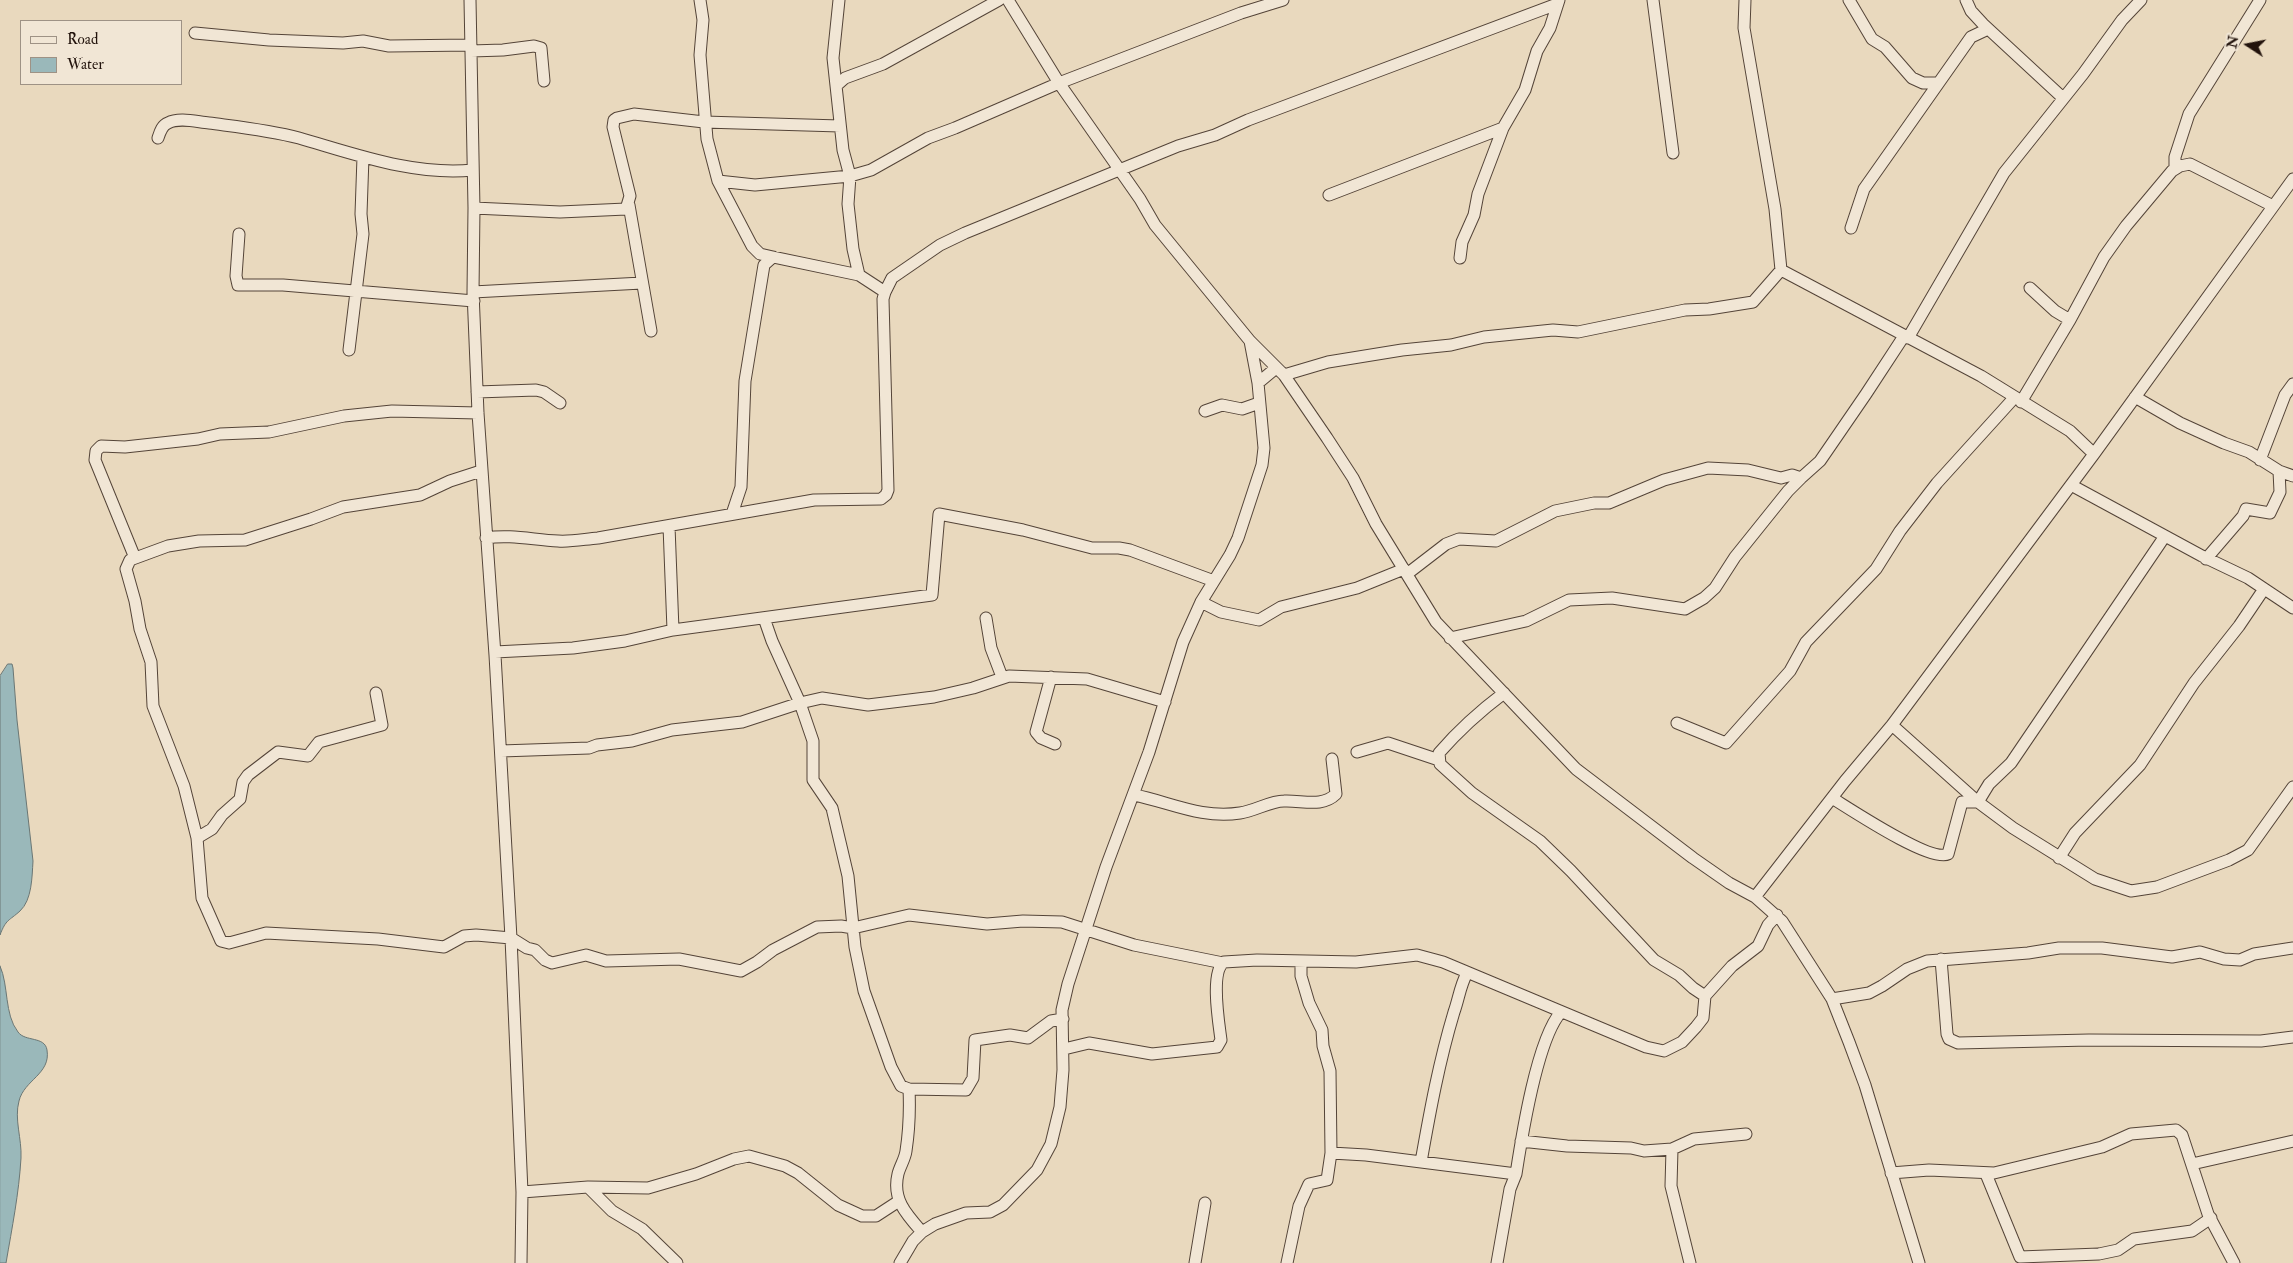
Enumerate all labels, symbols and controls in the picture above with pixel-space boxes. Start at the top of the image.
legend [20,20,182,85]
north arrow [2223,20,2273,70]
text: Road [67,30,98,49]
text: N [2223,34,2242,50]
text: Water [67,55,104,74]

